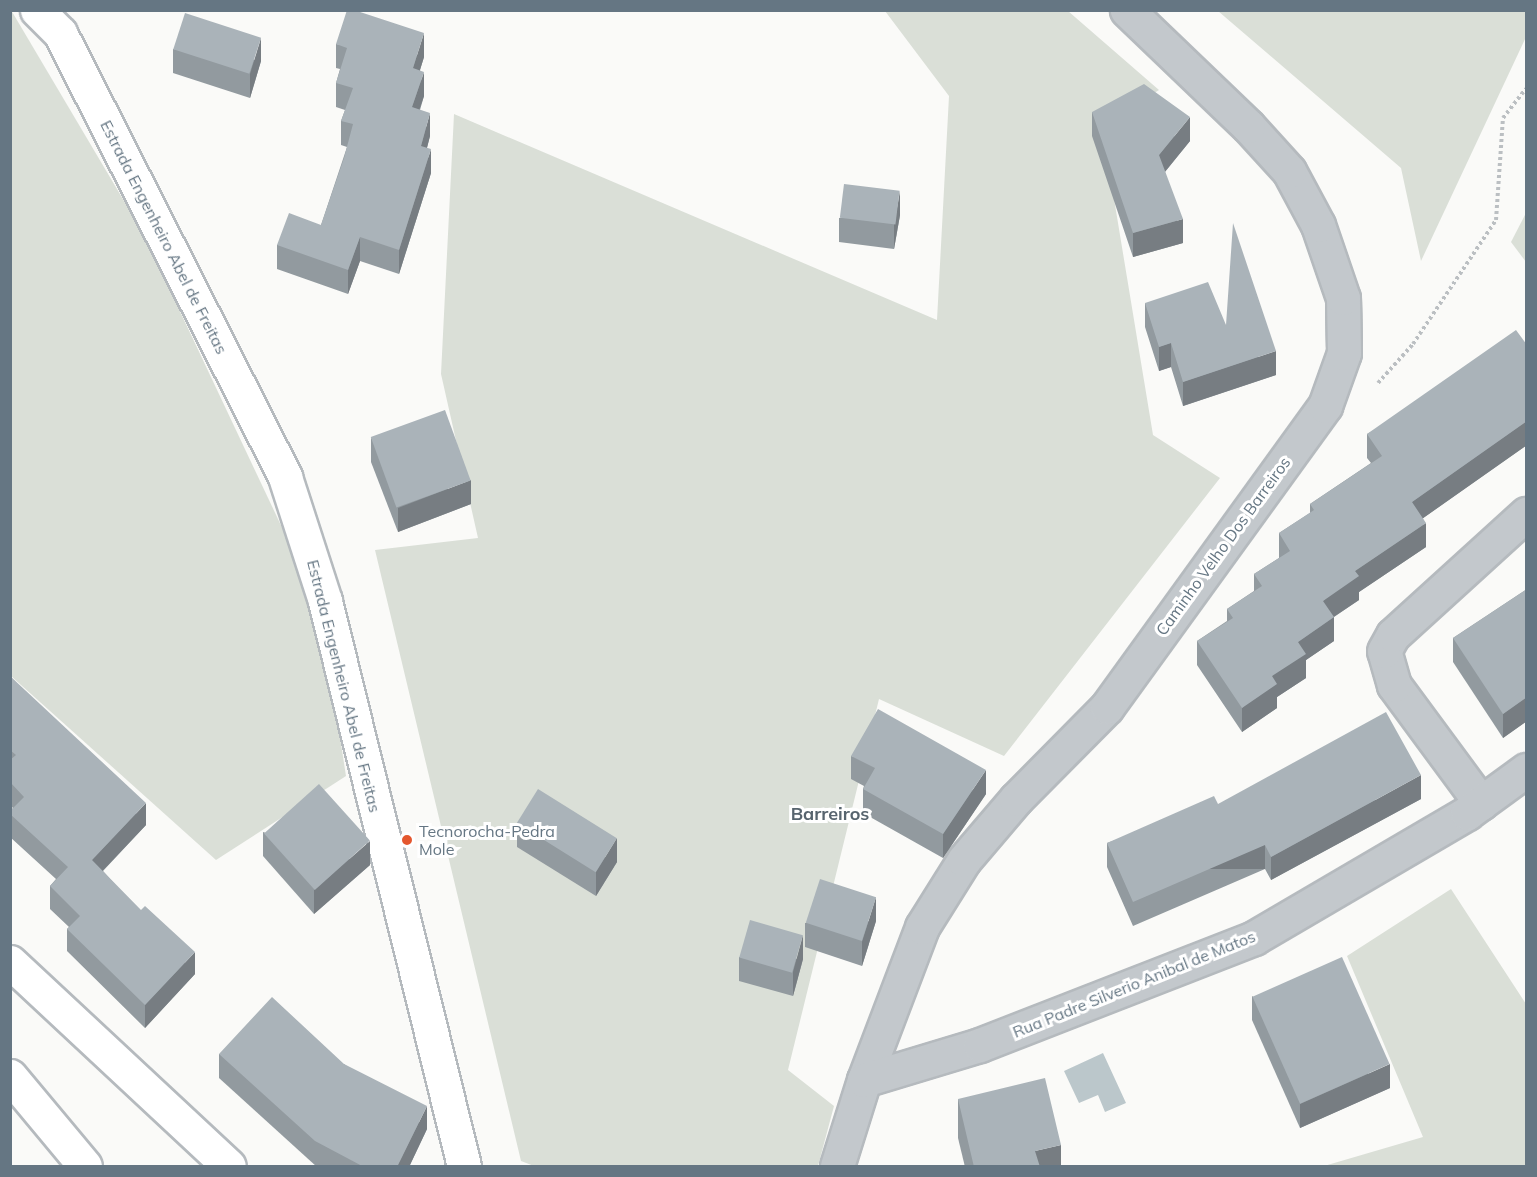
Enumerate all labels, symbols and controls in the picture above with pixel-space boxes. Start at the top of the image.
street label: Estrada Engenheiro Abel de Freitas [97,117,231,357]
street label: Caminho Velho Dos Barreiros [1152,453,1294,639]
street label: Estrada Engenheiro Abel de Freitas [303,558,385,814]
district label: Barreiros [791,803,869,825]
place label: Tecnorocha-Pedra Mole [419,821,555,859]
marker: Tecnorocha-Pedra Mole [400,833,414,847]
street label: Rua Padre Silverio Anibal de Matos [1010,926,1258,1042]

